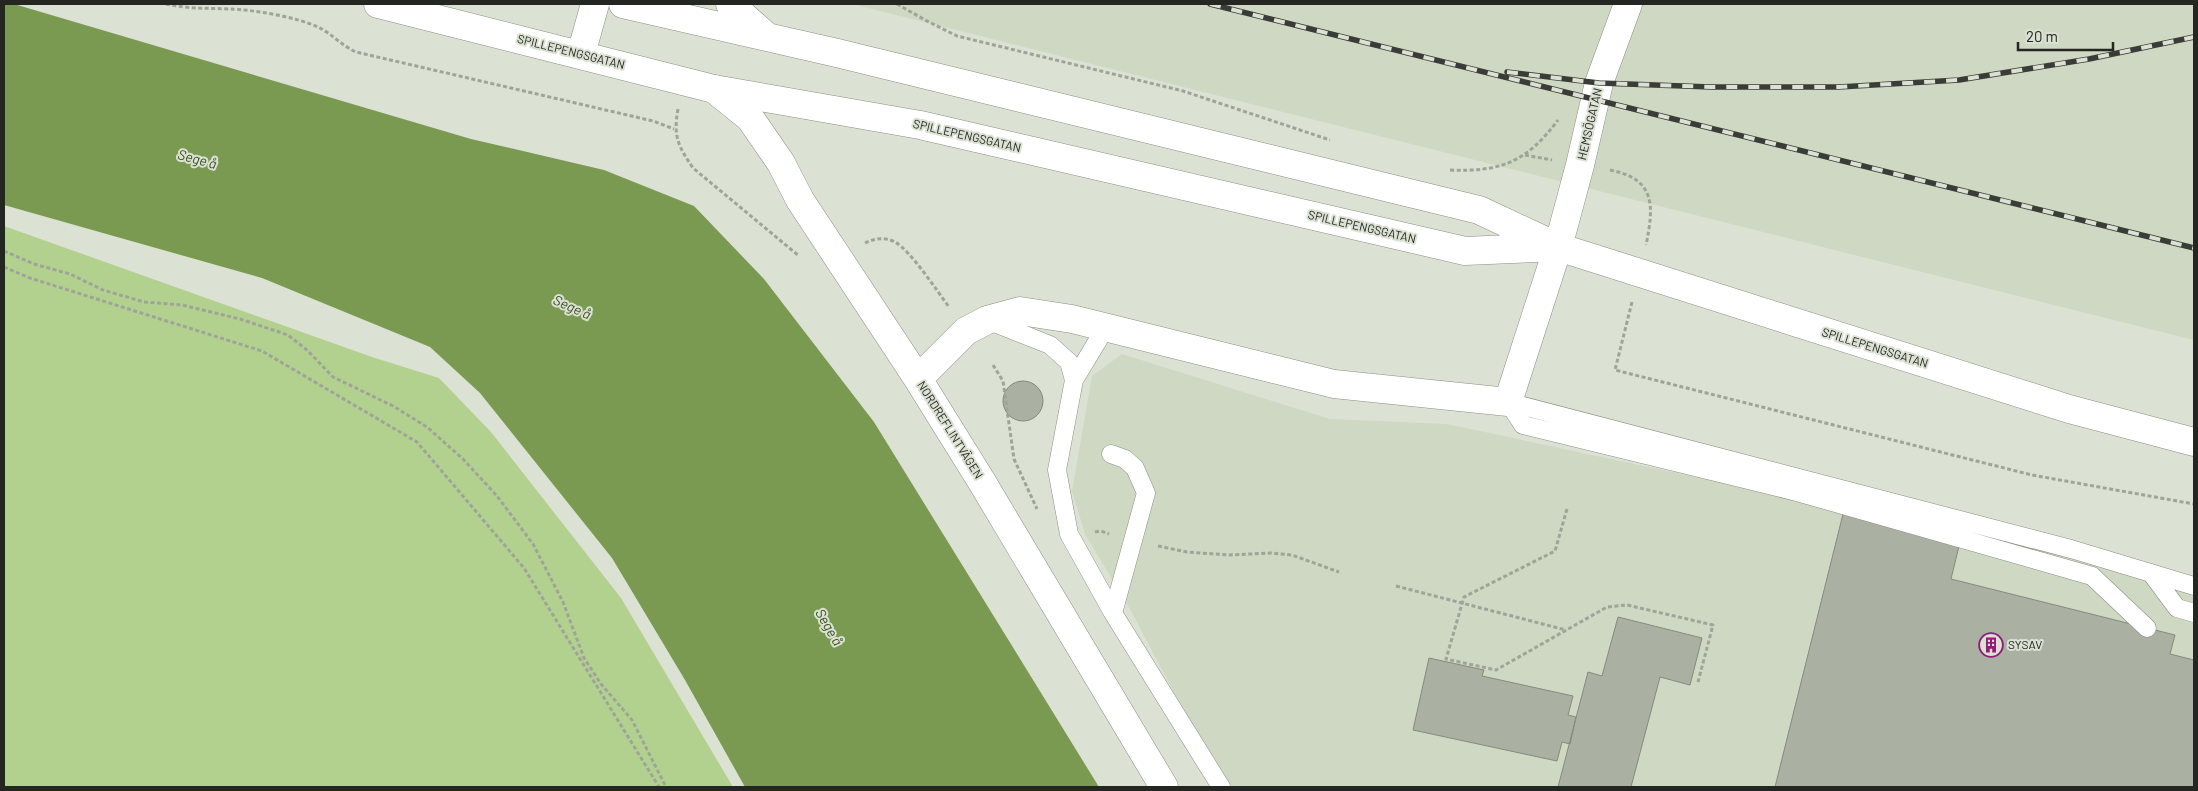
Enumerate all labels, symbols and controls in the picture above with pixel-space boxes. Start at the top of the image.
scale bar [2018,20,2113,52]
text: 20 m [2026,27,2058,45]
street label: SPILLEPENGSGATAN [516,31,626,71]
street label: HEMSÖGATAN [1574,86,1604,161]
street label: SPILLEPENGSGATAN [912,116,1023,154]
water label: Sege å [176,145,218,172]
street label: SPILLEPENGSGATAN [1307,207,1418,245]
water label: Sege å [551,291,594,322]
street label: SPILLEPENGSGATAN [1820,324,1930,370]
street label: NORDREFLINTVÄGEN [915,378,987,481]
water label: Sege å [812,605,847,648]
building icon: SYSAV [1978,632,2004,658]
place label: SYSAV [2008,637,2042,651]

